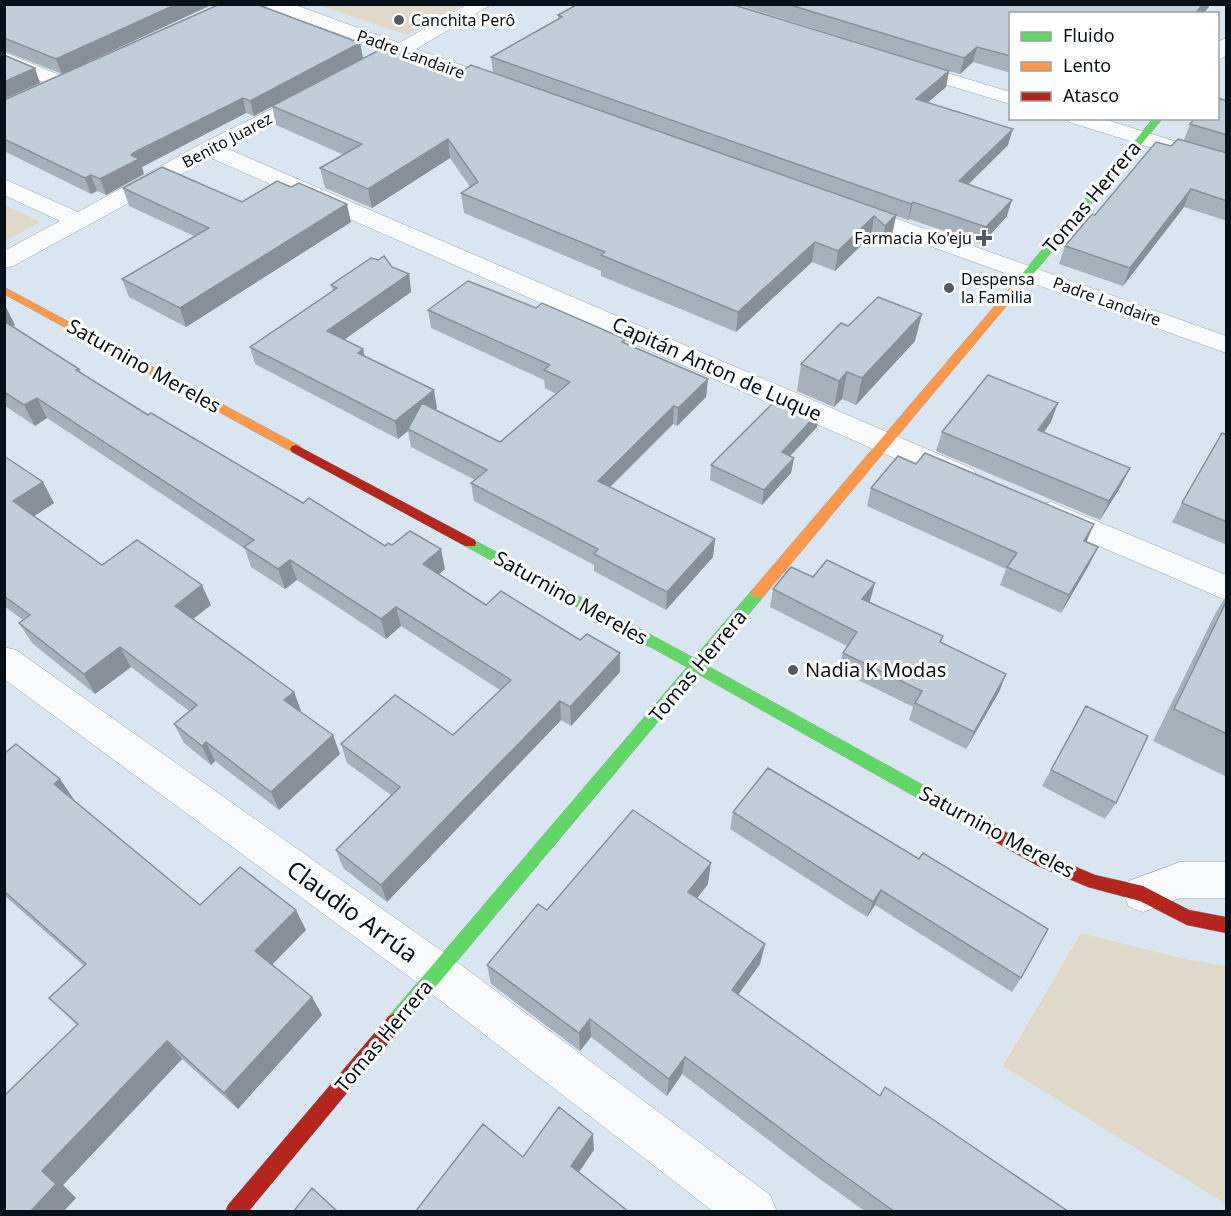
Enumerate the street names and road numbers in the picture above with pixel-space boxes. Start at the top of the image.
street label: Padre Landaire [354,24,468,84]
street label: Benito Juarez [178,107,276,173]
street label: Tomas Herrera [1037,135,1147,259]
street label: Padre Landaire [1050,271,1164,331]
street label: Capitán Anton de Luque [608,310,826,427]
street label: Saturnino Mereles [63,312,226,419]
street label: Saturnino Mereles [490,544,653,651]
street label: Tomas Herrera [643,604,753,728]
street label: Saturnino Mereles [915,779,1079,884]
street label: Claudio Arrúa [281,852,425,970]
street label: Tomas Herrera [329,974,439,1098]

